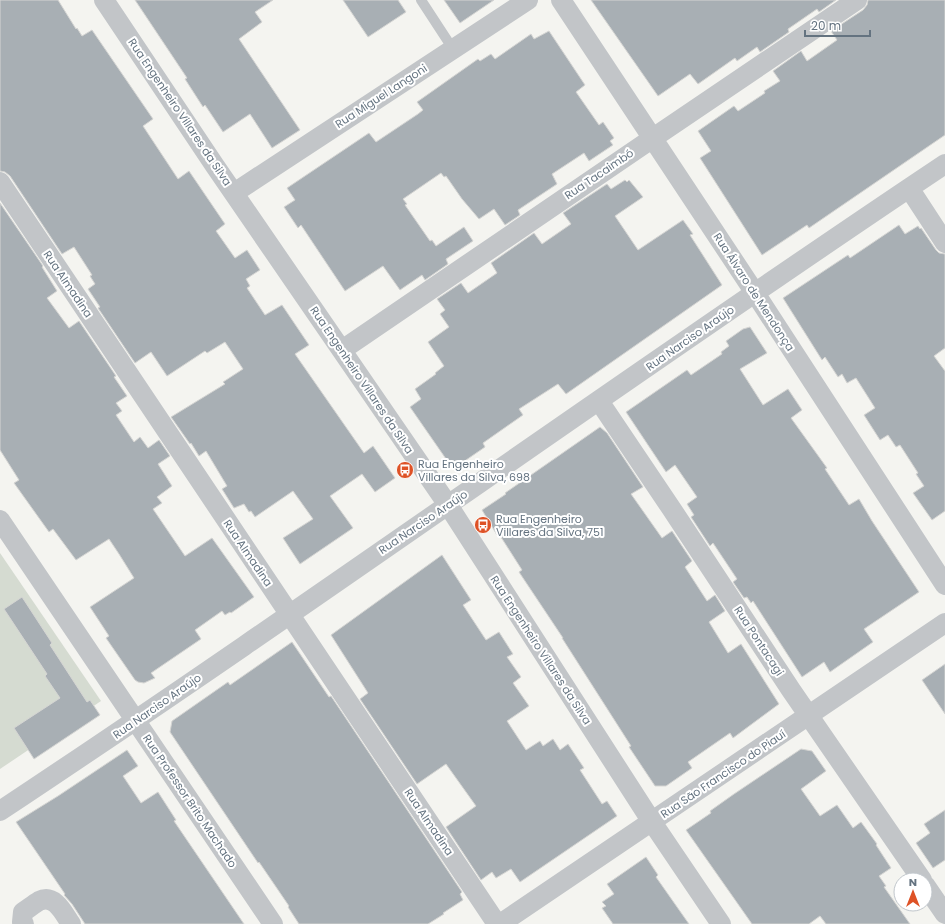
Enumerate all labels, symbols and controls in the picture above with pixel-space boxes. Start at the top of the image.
scale bar [805,12,870,38]
text: 20 m [811,17,841,34]
street label: Rua Engenheiro Villares da Silva [125,35,235,189]
street label: Rua Miguel Langoni [332,60,430,132]
street label: Rua Tacaimbó [561,145,637,203]
street label: Rua Álvaro de Mendonça [710,230,798,354]
street label: Rua Almadina [40,247,96,321]
street label: Rua Narciso Araújo [643,302,737,374]
street label: Rua Engenheiro Villares da Silva [307,303,417,457]
place label: Rua Engenheiro Villares da Silva, 698 [418,456,530,485]
bus stop icon: Rua Engenheiro Villares da Silva, 698 [395,460,415,480]
street label: Rua Narciso Araújo [375,486,471,558]
place label: Rua Engenheiro Villares da Silva, 751 [496,511,603,540]
bus stop icon: Rua Engenheiro Villares da Silva, 751 [473,515,493,535]
street label: Rua Almadina [220,516,276,590]
street label: Rua Engenheiro Villares da Silva [487,572,595,728]
street label: Rua Pontacagi [730,603,788,679]
street label: Rua Narciso Araújo [110,670,204,742]
street label: Rua São Francisco do Piauí [657,726,789,822]
street label: Rua Professor Brito Machado [139,731,241,871]
street label: Rua Almadina [401,785,457,859]
north arrow [893,872,933,912]
text: N [909,874,917,890]

